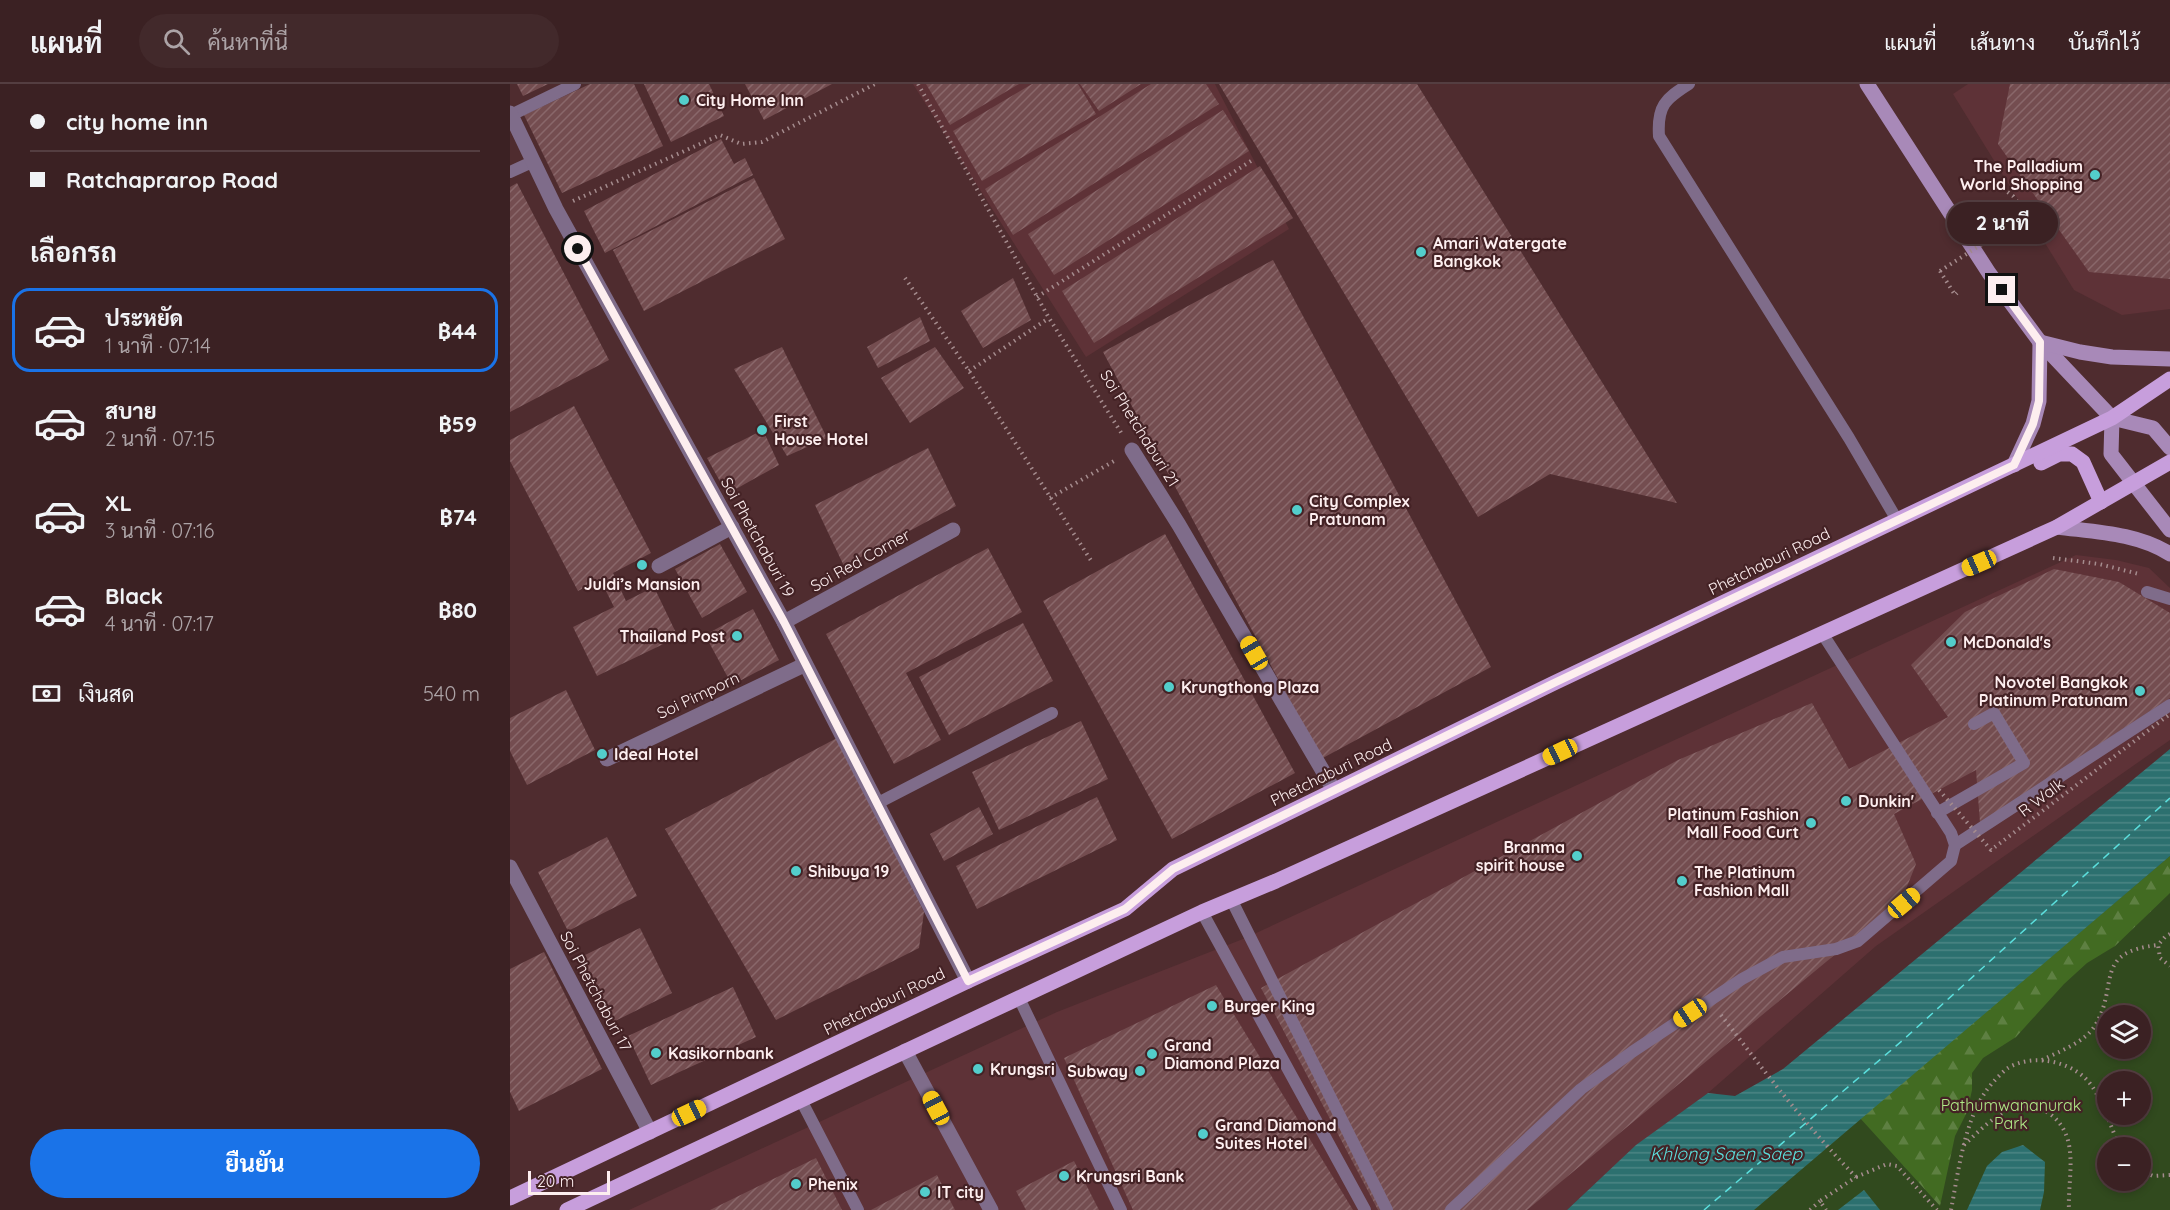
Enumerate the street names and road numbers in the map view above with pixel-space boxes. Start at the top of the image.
street label: Soi Phetchaburi 21 [1096,366,1184,490]
street label: Soi Phetchaburi 19 [717,473,799,601]
street label: Phetchaburi Road [1705,523,1833,599]
street label: Soi Red Corner [807,524,913,596]
street label: Soi Pimporn [654,667,742,723]
street label: Phetchaburi Road [1267,734,1395,810]
street label: R Walk [2014,773,2068,821]
street label: Soi Phetchaburi 17 [556,927,636,1055]
street label: Phetchaburi Road [820,963,948,1039]

